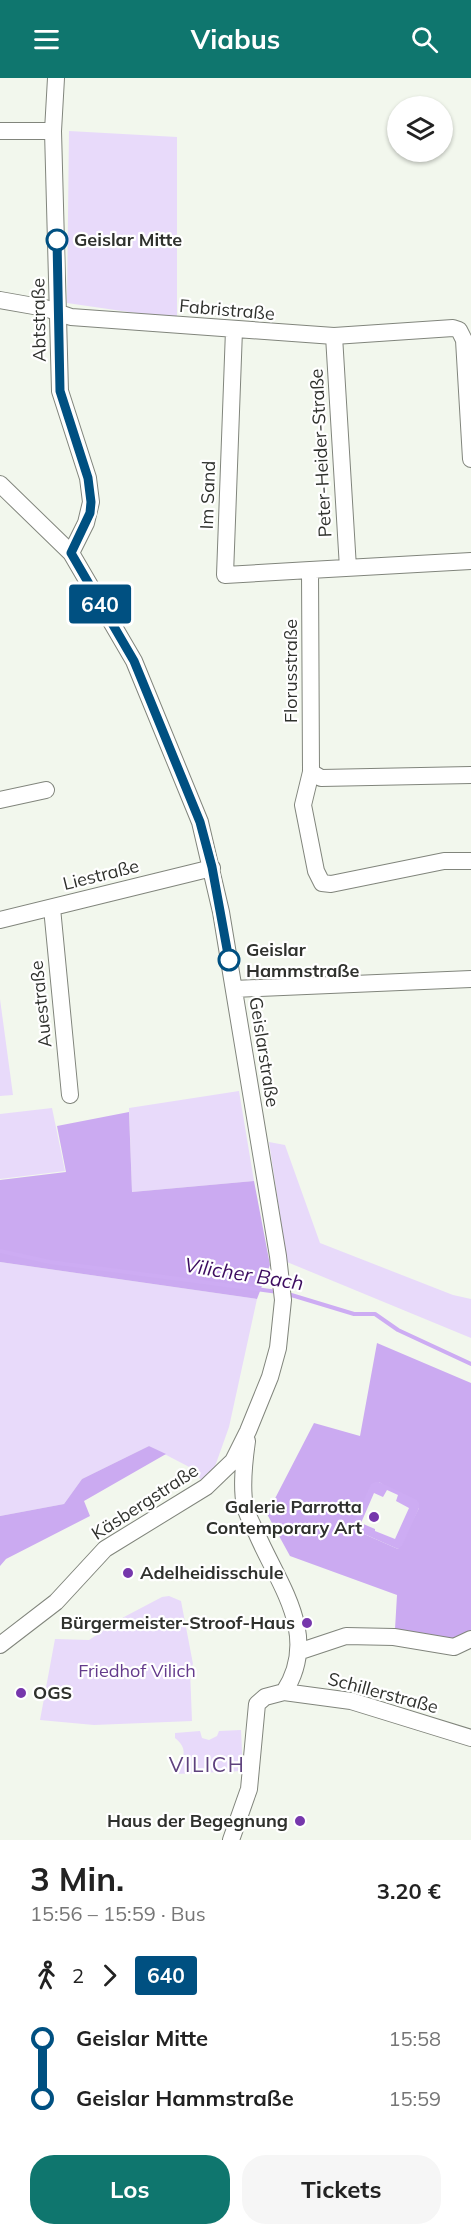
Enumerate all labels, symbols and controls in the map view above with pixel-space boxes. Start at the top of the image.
text: Viabus [191,22,280,56]
icon: menu [30,23,63,56]
icon: search [408,23,441,56]
map controls [387,96,453,162]
button: layers [387,96,453,162]
place label: Geislar Mitte [74,228,182,251]
marker: Geislar Mitte [46,229,68,251]
street label: Abtstraße [26,278,51,362]
street label: Fabristraße [178,294,276,325]
street label: Peter-Heider-Straße [305,368,336,538]
street label: Im Sand [195,460,220,530]
line badge: 640 [66,584,134,624]
text: 640 [81,591,119,617]
street label: Florusstraße [279,619,302,723]
street label: Liestraße [61,854,141,895]
place label: Geislar Hammstraße [246,938,359,982]
marker: Geislar Hammstraße [218,949,240,971]
street label: Auestraße [25,960,56,1049]
street label: Geislarstraße [244,995,285,1109]
water label: Vilicher Bach [183,1252,306,1295]
street label: Käsbergstraße [87,1459,202,1545]
place label: Galerie Parrotta Contemporary Art [206,1495,362,1539]
marker: Galerie Parrotta Contemporary Art [367,1510,381,1524]
place label: Adelheidisschule [140,1561,284,1584]
marker: Adelheidisschule [121,1566,135,1580]
place label: Bürgermeister-Stroof-Haus [61,1611,295,1634]
marker: Bürgermeister-Stroof-Haus [300,1616,314,1630]
park label: Friedhof Vilich [78,1659,196,1682]
street label: Schillerstraße [325,1667,441,1718]
place label: OGS [33,1681,72,1704]
marker: OGS [14,1686,28,1700]
district label: VILICH [169,1751,245,1777]
place label: Haus der Begegnung [107,1809,288,1832]
marker: Haus der Begegnung [293,1814,307,1828]
text: 3 Min. [30,1858,124,1899]
text: 3.20 € [377,1877,441,1905]
text: 15:56 – 15:59 · Bus [30,1901,206,1926]
icon: walk [30,1959,63,1992]
icon: forward [93,1959,126,1992]
text: 640 [147,1962,185,1988]
text: 2 [72,1963,84,1988]
text: Geislar Mitte [76,2024,208,2052]
text: 15:58 [388,2026,441,2051]
text: Geislar Hammstraße [76,2084,294,2112]
text: 15:59 [388,2086,441,2111]
button: Los [30,2155,230,2224]
button: Tickets [242,2155,441,2224]

